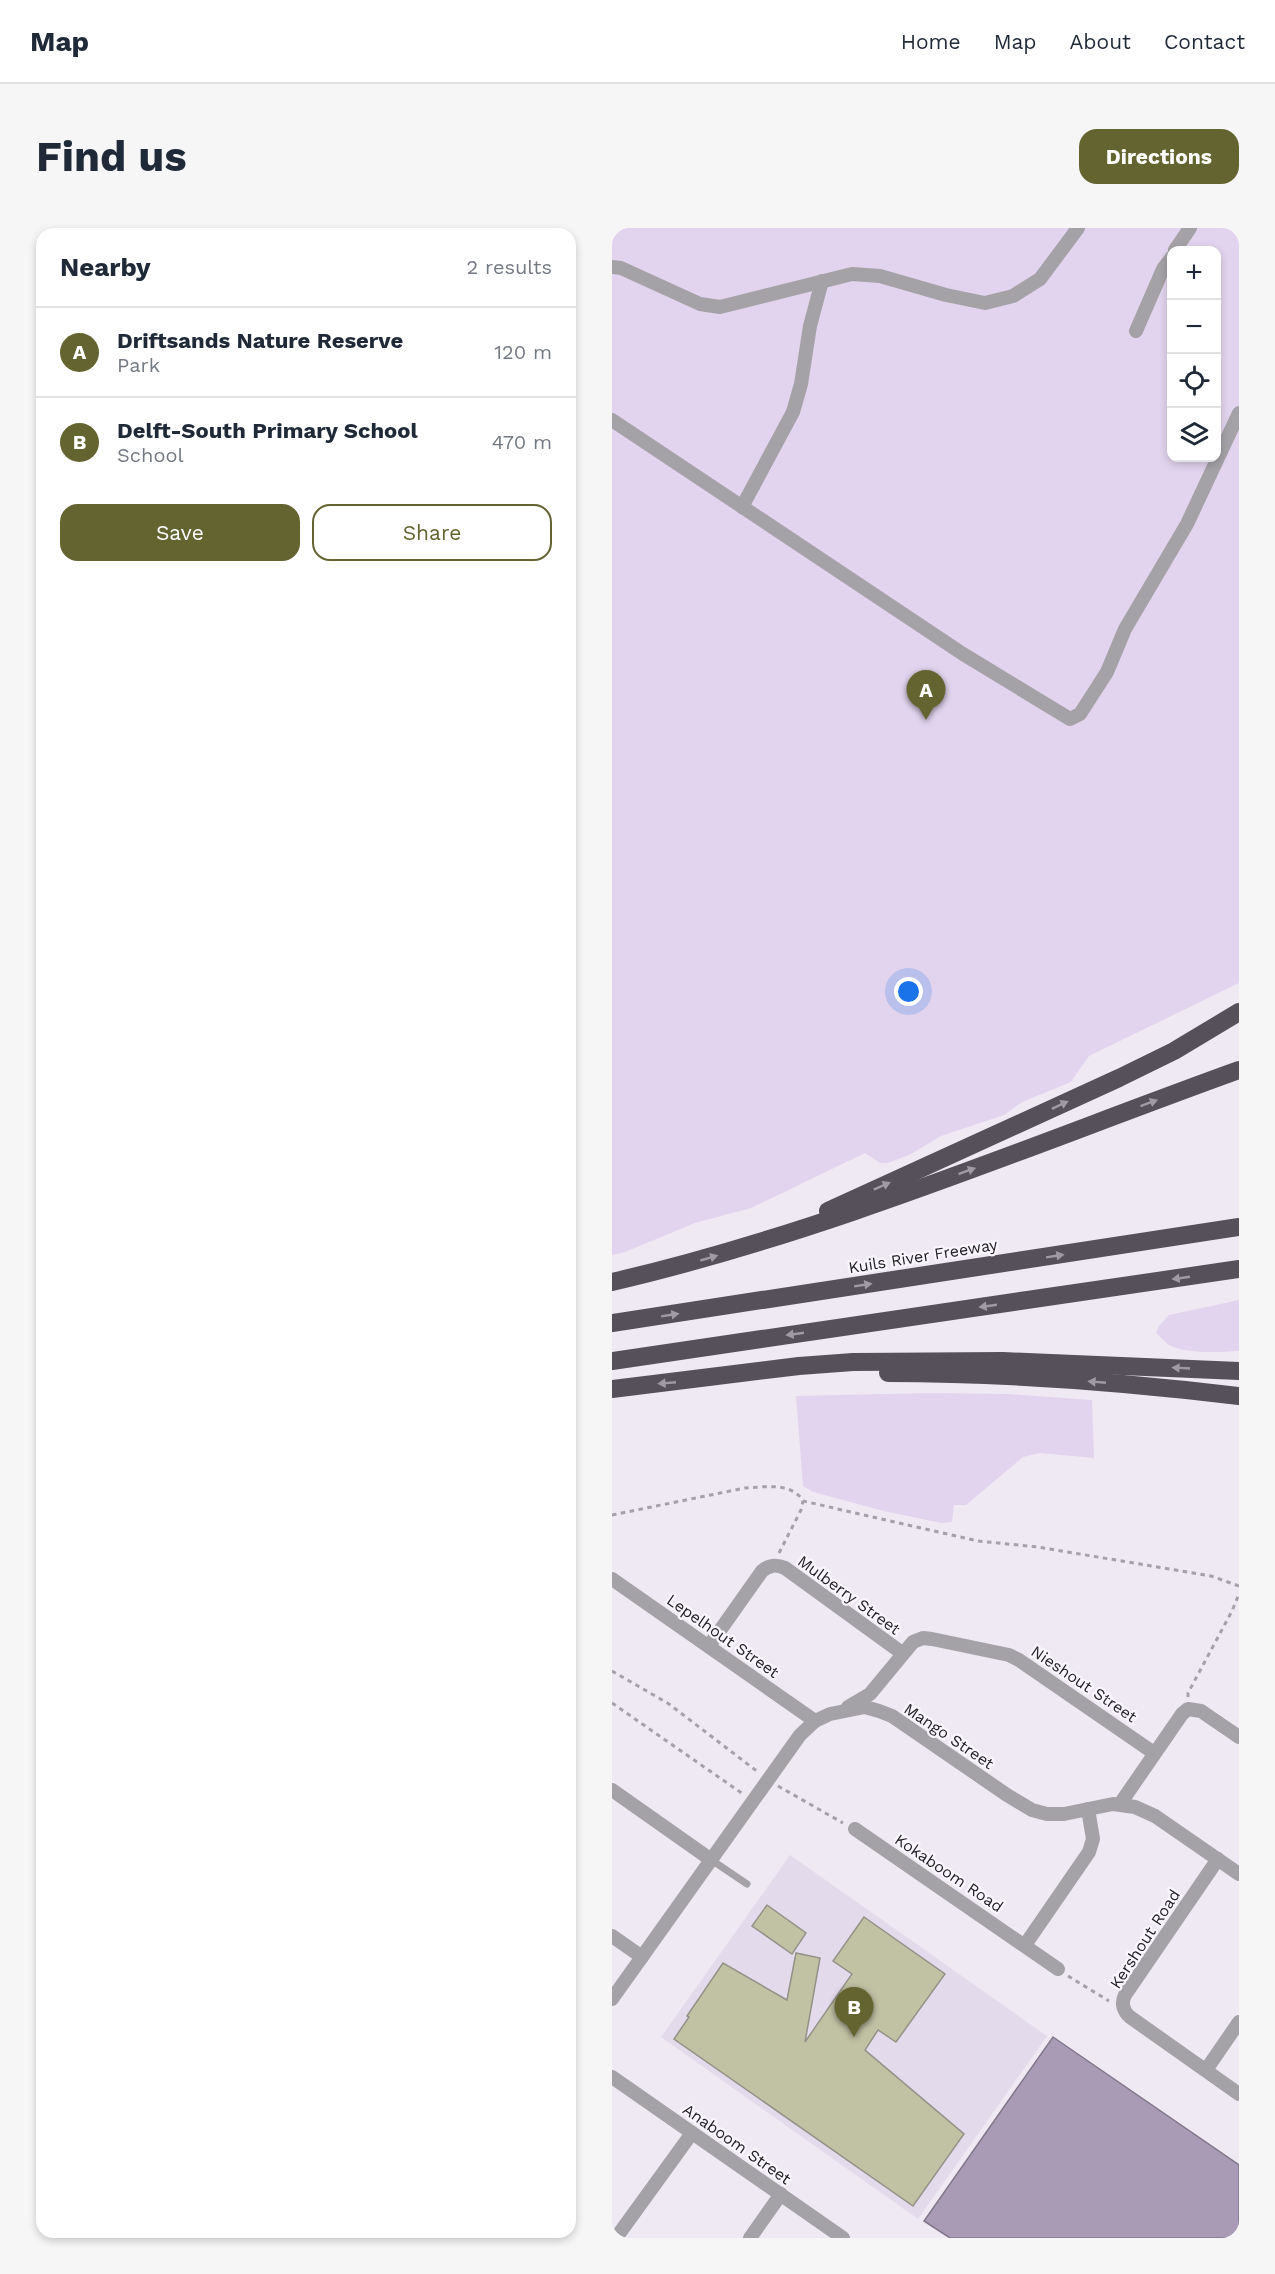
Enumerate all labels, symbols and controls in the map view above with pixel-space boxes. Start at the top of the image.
text: Map [30,25,89,58]
text: Home [901,29,961,54]
text: Map [994,29,1037,54]
text: About [1070,29,1131,54]
text: Contact [1164,29,1245,54]
button: Directions [1079,129,1239,184]
text: Find us [36,132,187,181]
map controls [1167,246,1221,462]
button: + [1167,246,1221,300]
text: Nearby [60,252,151,282]
text: 2 results [467,255,552,279]
button: − [1167,300,1221,354]
text: Driftsands Nature Reserve [117,328,403,353]
text: A [73,340,86,364]
text: 120 m [494,340,552,364]
text: Park [117,353,160,377]
button: locate [1167,354,1221,408]
button: layers [1167,408,1221,462]
text: Delft-South Primary School [117,418,418,443]
text: B [73,430,86,454]
text: 470 m [492,430,552,454]
text: School [117,443,184,467]
button: Save [60,504,300,561]
button: Share [312,504,552,561]
pin: A [906,670,946,720]
your location [894,977,923,1006]
one-way arrow [1140,1097,1158,1107]
one-way arrow [1051,1100,1069,1110]
one-way arrow [958,1166,976,1176]
one-way arrow [874,1181,892,1191]
street label: Kuils River Freeway [847,1235,1000,1277]
one-way arrow [1046,1251,1065,1260]
one-way arrow [701,1253,719,1262]
one-way arrow [1172,1274,1191,1283]
one-way arrow [853,1280,872,1289]
one-way arrow [979,1302,998,1311]
one-way arrow [660,1310,679,1319]
one-way arrow [786,1329,805,1338]
one-way arrow [1171,1364,1190,1373]
one-way arrow [1088,1377,1107,1387]
one-way arrow [657,1378,676,1388]
street label: Mulberry Street [794,1551,904,1639]
street label: Lepelhout Street [663,1590,783,1682]
street label: Nieshout Street [1028,1642,1141,1727]
street label: Mango Street [900,1699,998,1773]
street label: Kokaboom Road [891,1830,1007,1916]
street label: Kershout Road [1106,1886,1184,1992]
pin: B [834,1988,874,2037]
street label: Anaboom Street [679,2100,795,2189]

